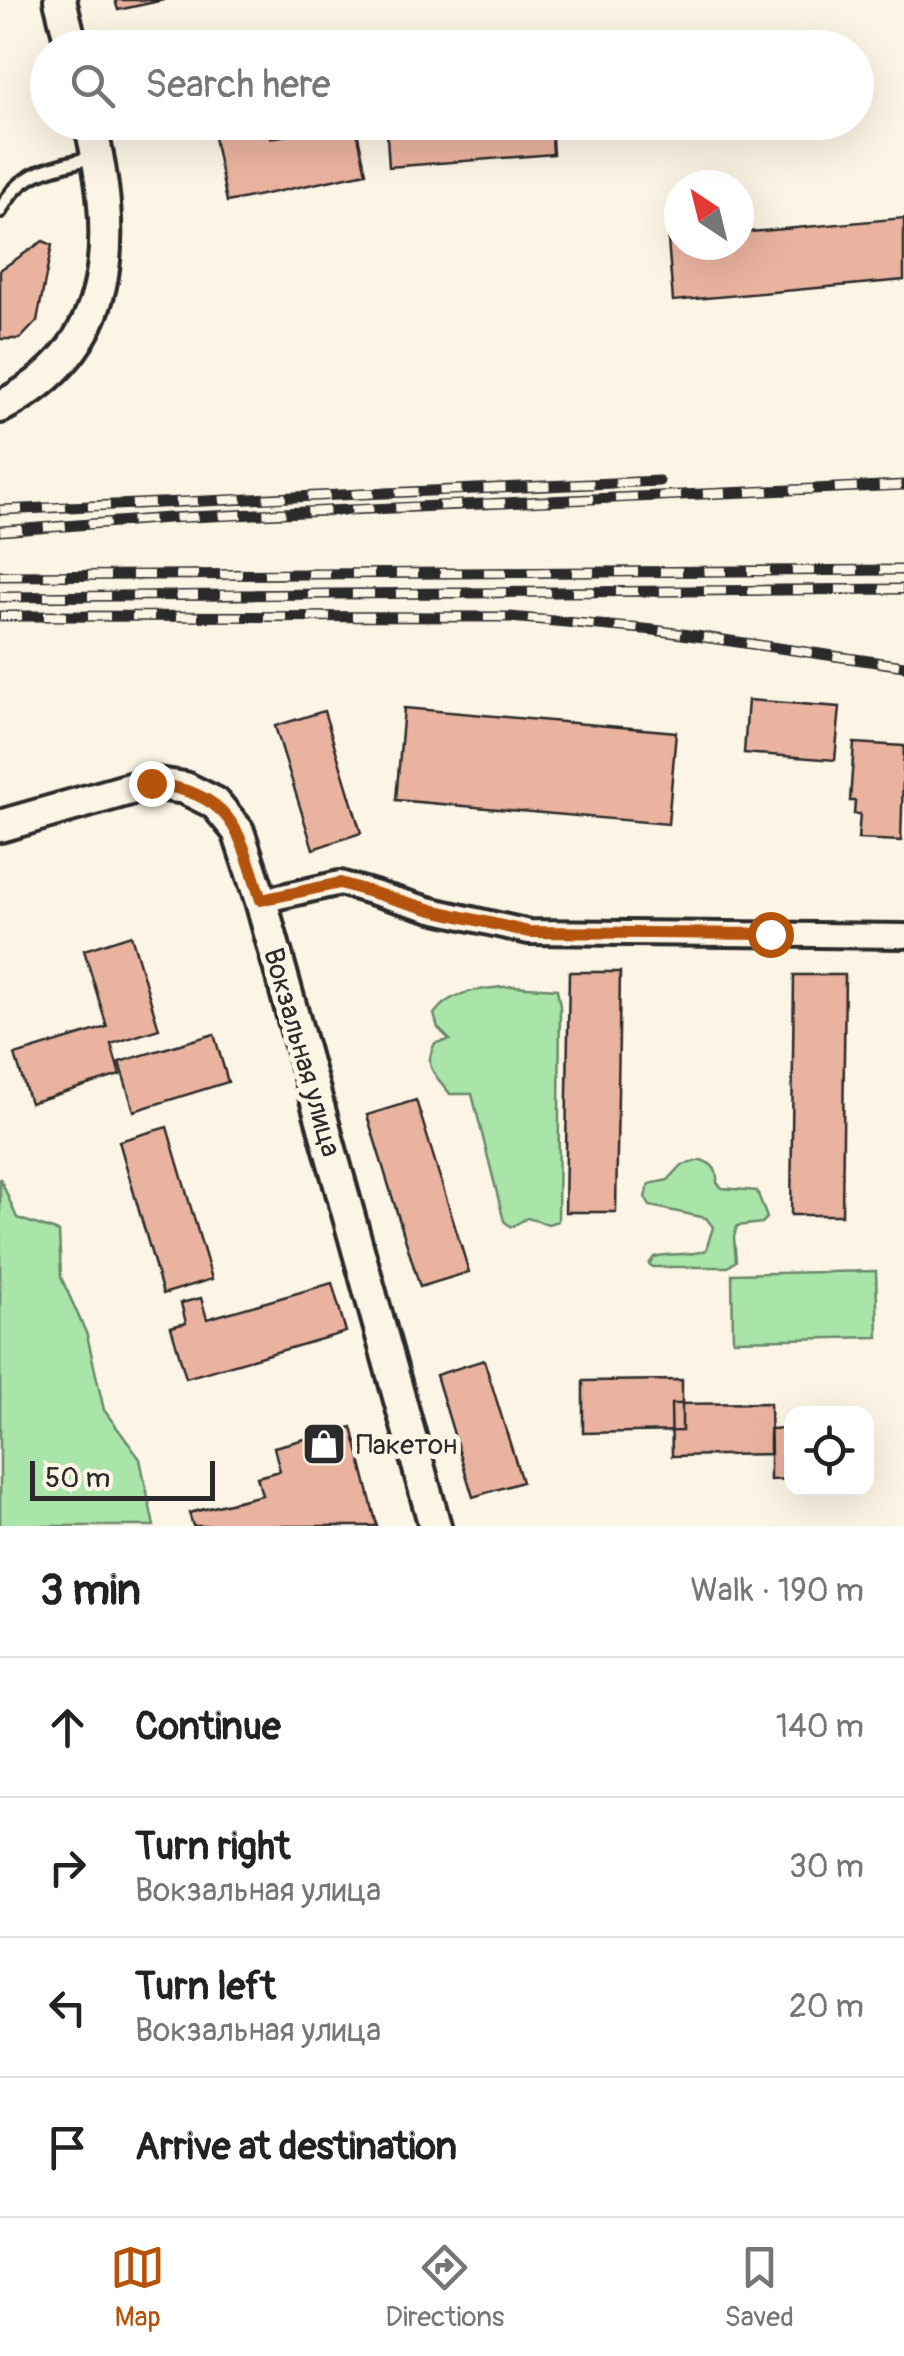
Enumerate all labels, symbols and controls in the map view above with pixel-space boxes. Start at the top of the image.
search box [30,30,874,140]
icon: search [65,58,120,113]
text: Search here [145,61,331,109]
north arrow [664,170,754,260]
route end [129,761,175,807]
route start [748,912,794,958]
street label: Вокзальная улица [255,944,348,1161]
map controls [784,1406,874,1496]
button: locate [784,1406,874,1496]
shop icon: Пакетон [301,1421,347,1467]
place label: Пакетон [356,1428,457,1463]
scale bar [30,1456,215,1500]
text: 50 m [45,1461,110,1496]
text: 3 min [40,1565,141,1617]
text: Walk · 190 m [690,1571,864,1611]
icon: ahead [40,1700,95,1755]
text: Continue [135,1703,281,1751]
text: 140 m [776,1707,864,1747]
text: Turn right [135,1823,290,1871]
icon: right [40,1840,95,1895]
text: 30 m [789,1847,864,1887]
text: Вокзальная улица [135,1871,381,1911]
text: Turn left [135,1963,276,2011]
icon: left [40,1980,95,2035]
text: 20 m [789,1987,864,2027]
text: Вокзальная улица [135,2011,381,2051]
icon: arrive [40,2120,95,2175]
text: Arrive at destination [135,2123,457,2171]
tab: Map [110,2240,165,2335]
tab: Directions [385,2240,504,2335]
tab: Saved [724,2240,794,2335]

